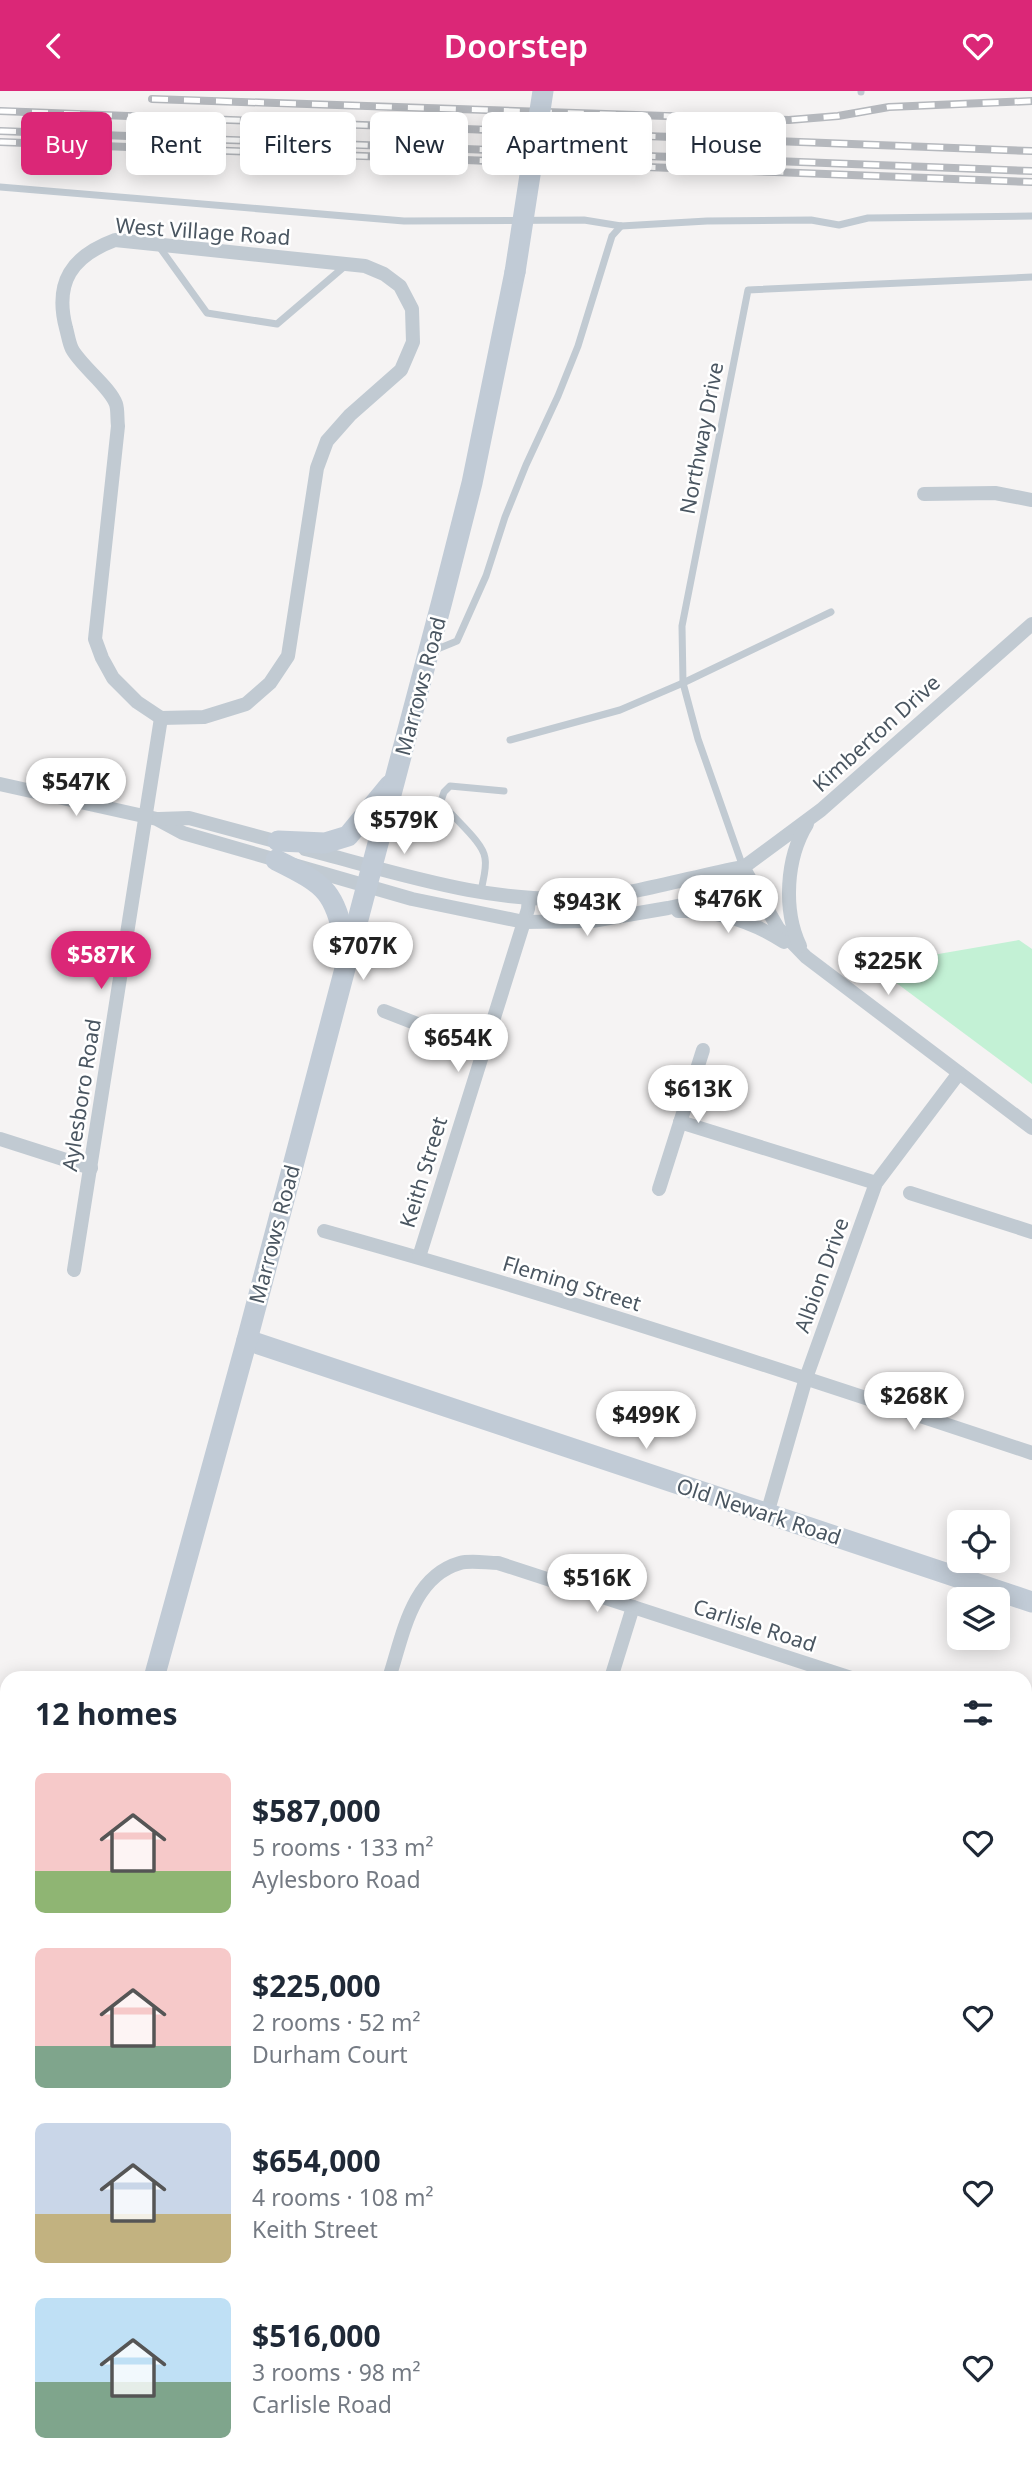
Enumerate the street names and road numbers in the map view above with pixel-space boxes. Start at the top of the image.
street label: West Village Road [115,211,291,251]
street label: Northway Drive [673,360,729,516]
street label: Marrows Road [388,614,452,758]
street label: Kimberton Drive [806,668,946,798]
street label: Aylesboro Road [55,1017,107,1173]
street label: Keith Street [393,1113,453,1231]
street label: Marrows Road [242,1162,306,1306]
street label: Albion Drive [787,1214,855,1336]
street label: Fleming Street [499,1249,645,1317]
street label: Old Newark Road [673,1471,845,1551]
street label: Carlisle Road [690,1592,820,1658]

